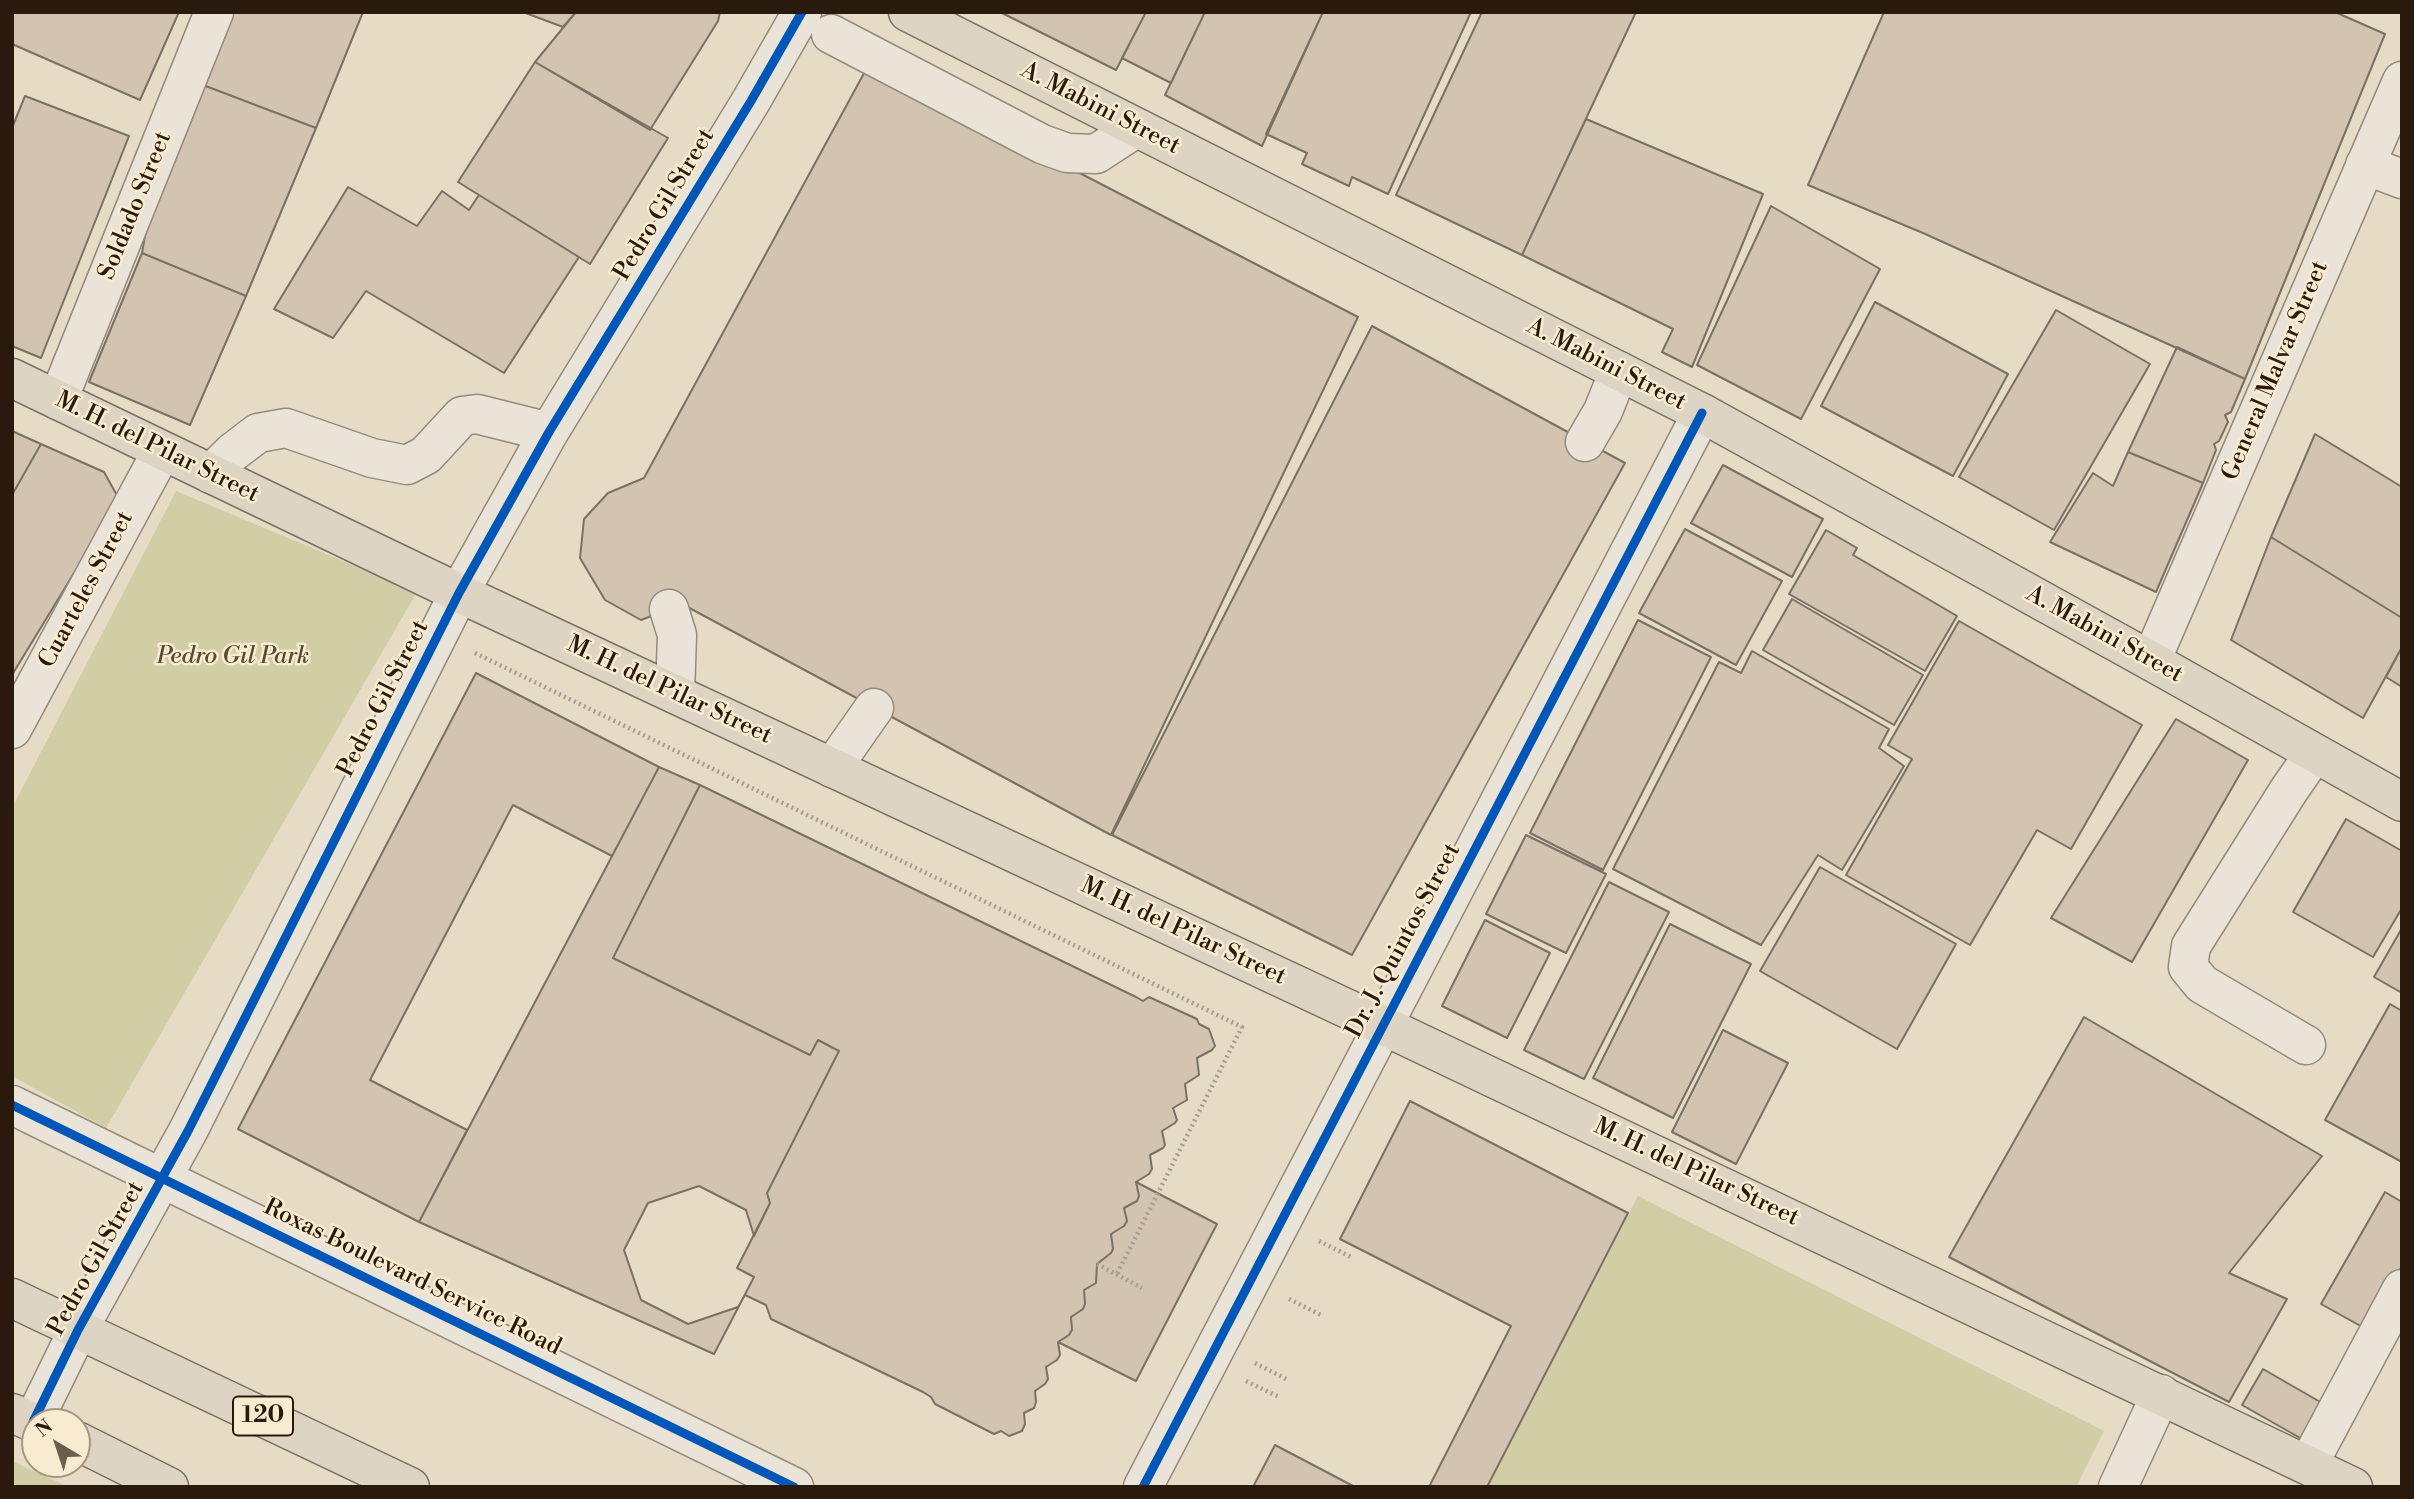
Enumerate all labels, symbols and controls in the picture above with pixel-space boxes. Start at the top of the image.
street label: A. Mabini Street [1016,56,1184,162]
street label: Pedro Gil Street [608,124,722,286]
street label: Soldado Street [93,128,179,284]
street label: General Malvar Street [2217,257,2335,485]
street label: A. Mabini Street [1522,312,1690,418]
street label: M. H. del Pilar Street [50,386,264,510]
street label: Cuarteles Street [34,507,140,673]
street label: A. Mabini Street [2021,580,2187,690]
street label: Pedro Gil Street [332,616,436,782]
street label: M. H. del Pilar Street [562,631,776,751]
park label: Pedro Gil Park [157,643,309,671]
street label: Dr. J. Quintos Street [1340,839,1468,1043]
street label: M. H. del Pilar Street [1076,872,1290,992]
street label: M. H. del Pilar Street [1589,1113,1803,1233]
street label: Pedro Gil Street [43,1177,151,1341]
street label: Roxas Boulevard Service Road [259,1193,565,1363]
road number: 120 [233,1396,293,1436]
north arrow [21,1408,91,1478]
text: N [31,1414,57,1442]

